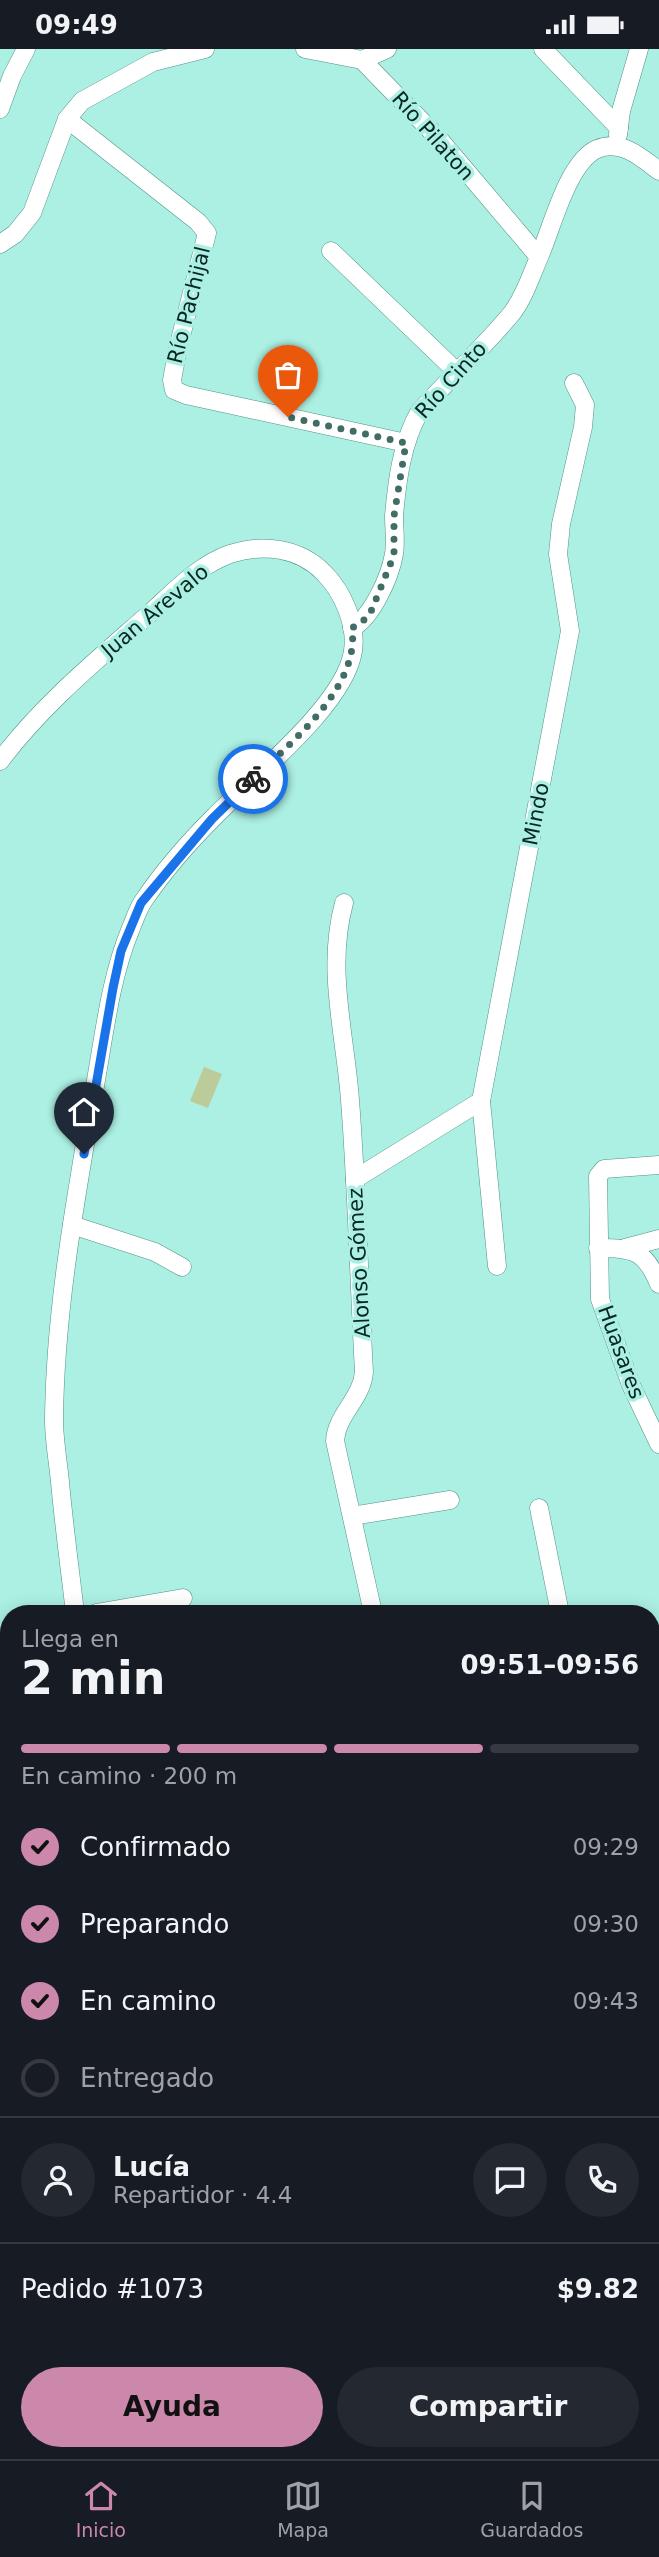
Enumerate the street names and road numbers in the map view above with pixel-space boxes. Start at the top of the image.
street label: Río Pilaton [387,87,479,185]
street label: Río Pachijal [163,244,215,366]
street label: Río Cinto [410,337,492,423]
street label: Juan Arevalo [95,559,213,664]
street label: Mindo [518,781,554,847]
street label: Alonso Gómez [343,1187,375,1339]
street label: Huasares [593,1302,649,1402]

